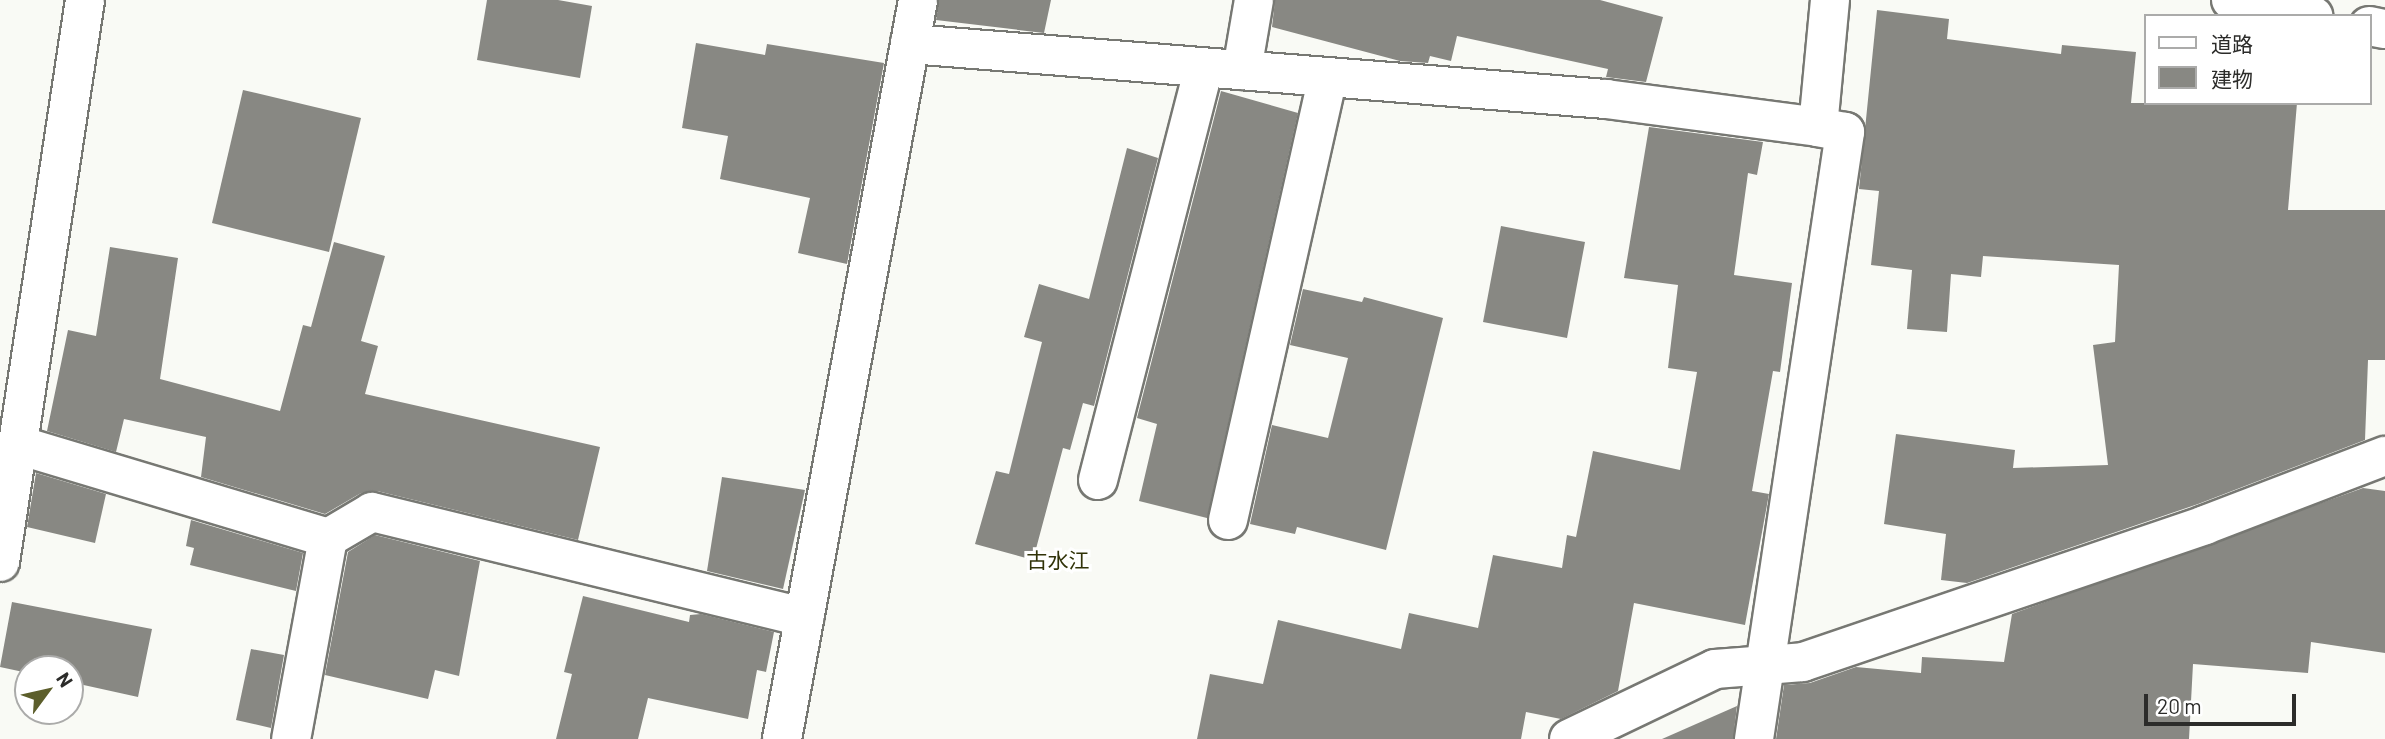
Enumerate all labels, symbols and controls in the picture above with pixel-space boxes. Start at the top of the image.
legend [2144,14,2371,105]
text: 道路 [2211,31,2253,56]
text: 建物 [2211,66,2253,91]
district label: 古水江 [1027,547,1089,573]
north arrow [14,655,84,725]
text: N [52,668,78,691]
scale bar [2147,680,2299,724]
text: 20 m [2157,693,2202,718]

